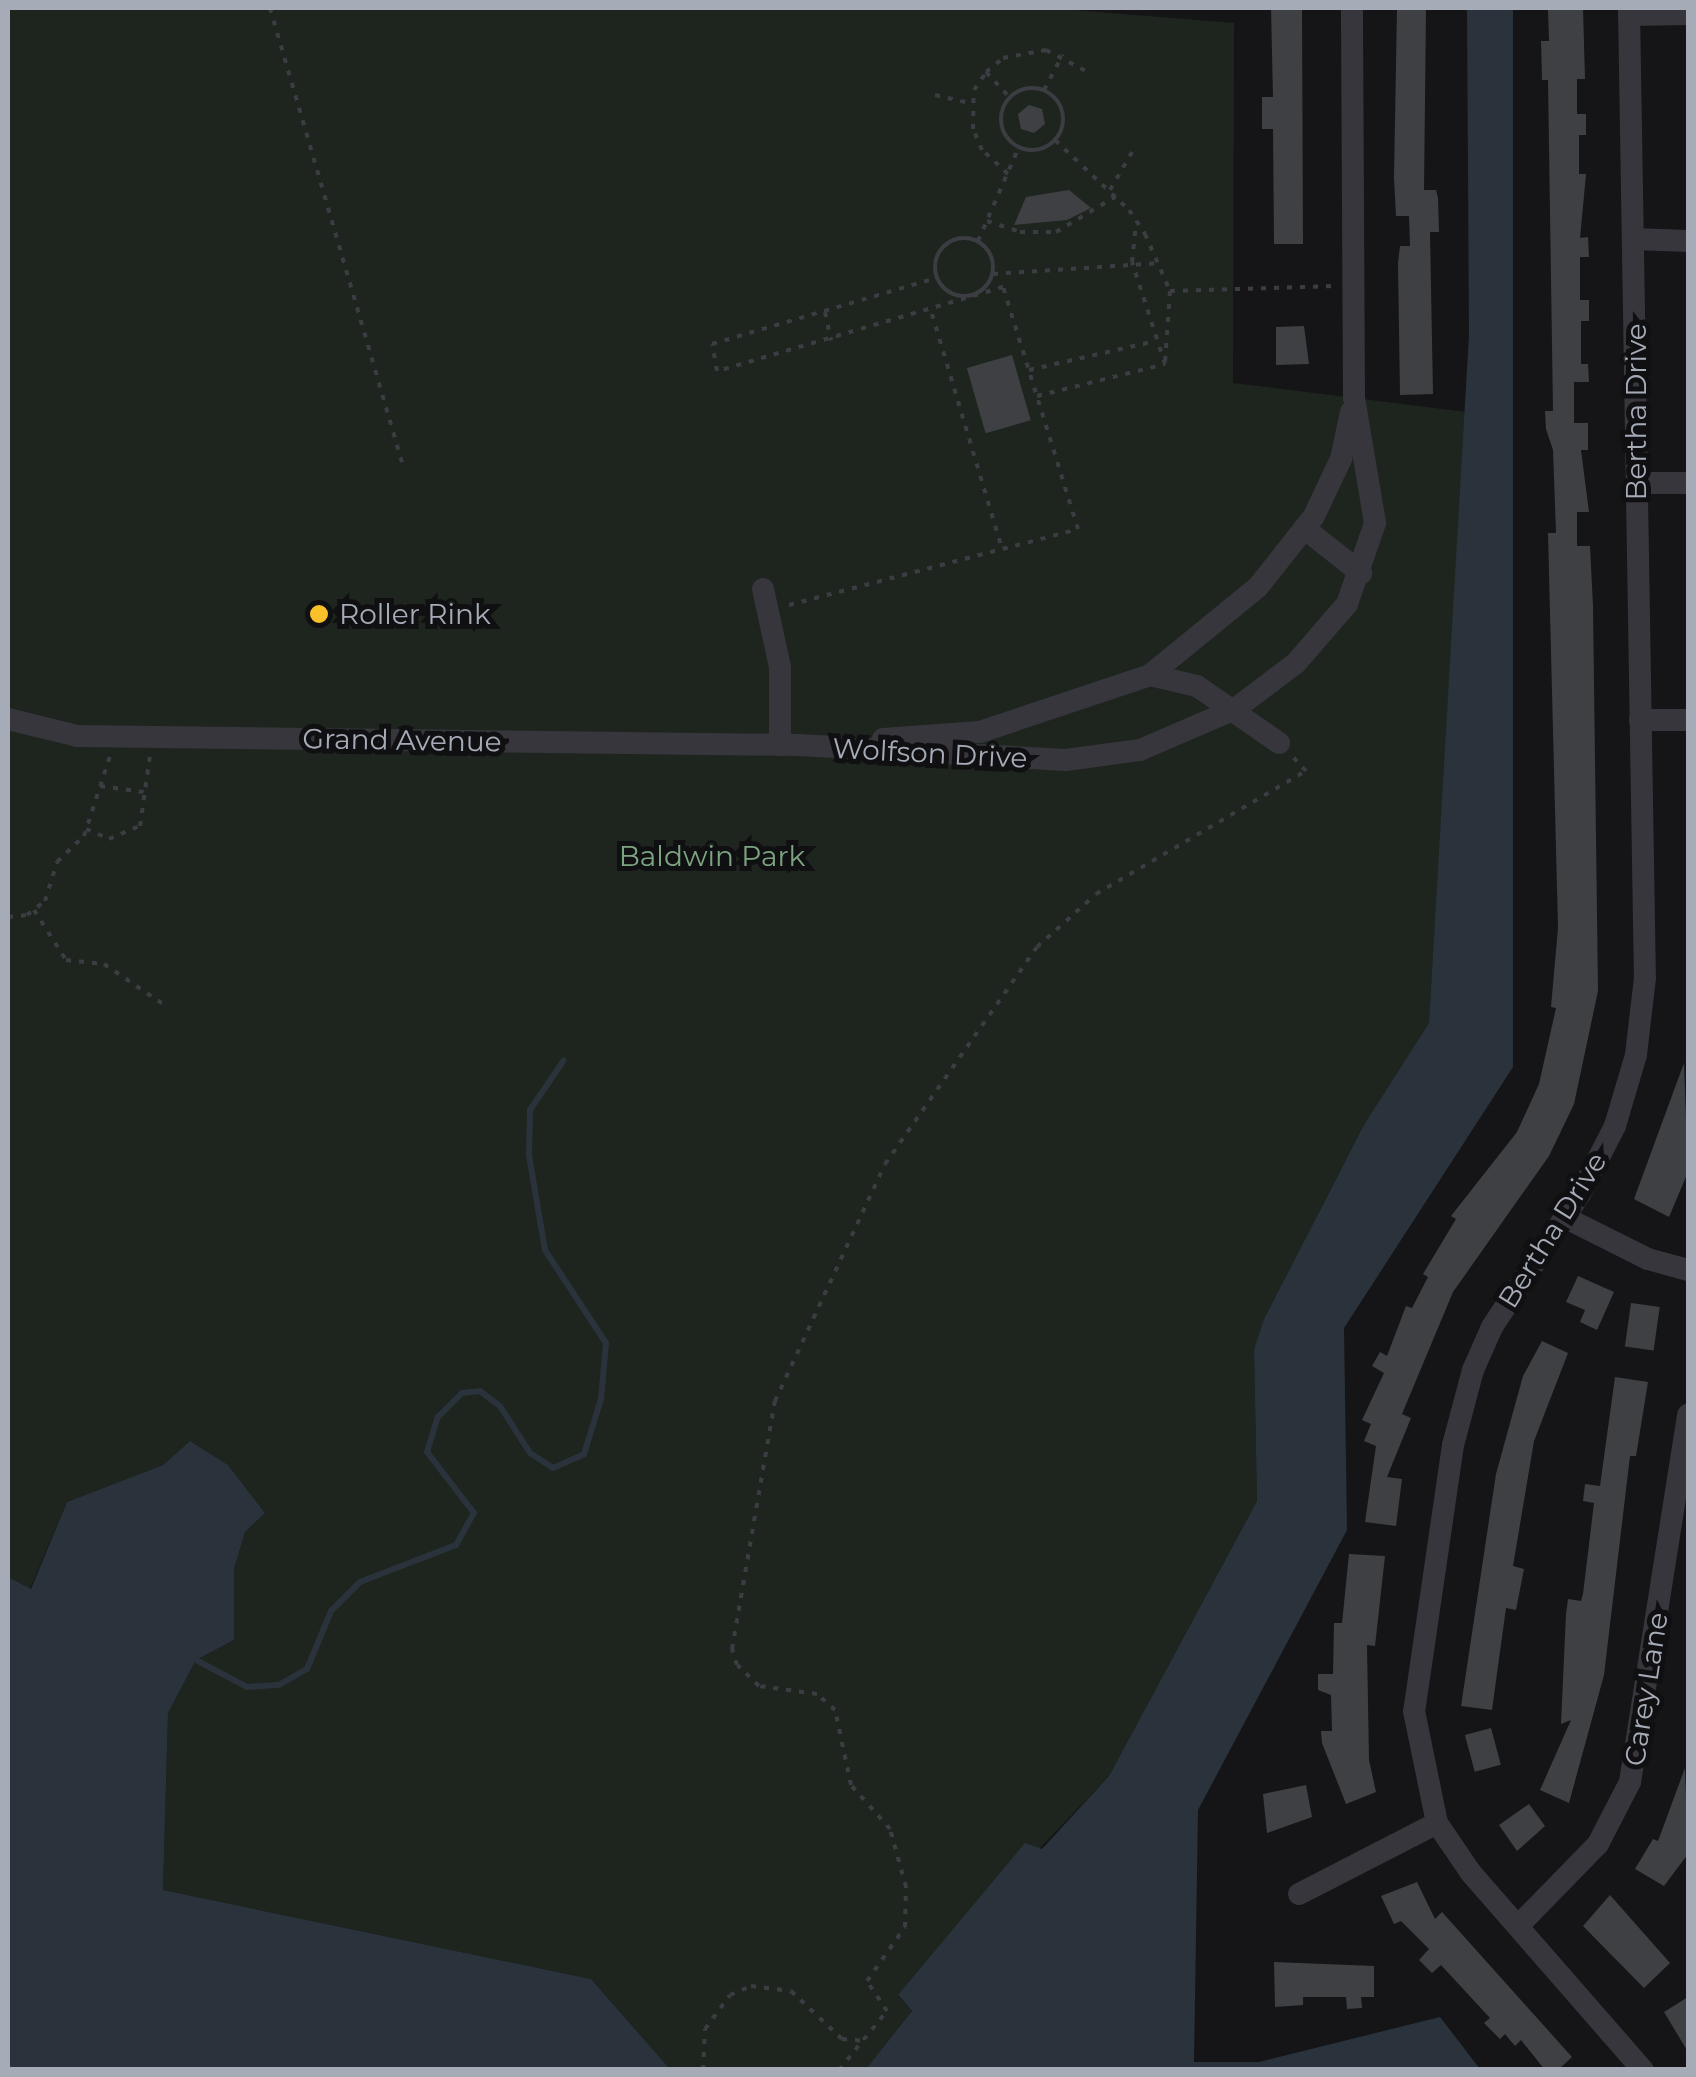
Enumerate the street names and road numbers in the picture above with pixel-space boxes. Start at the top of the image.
street label: Bertha Drive [1619,323,1653,501]
street label: Grand Avenue [302,721,502,759]
street label: Wolfson Drive [832,731,1028,775]
street label: Bertha Drive [1491,1146,1613,1314]
street label: Carey Lane [1617,1610,1675,1768]

